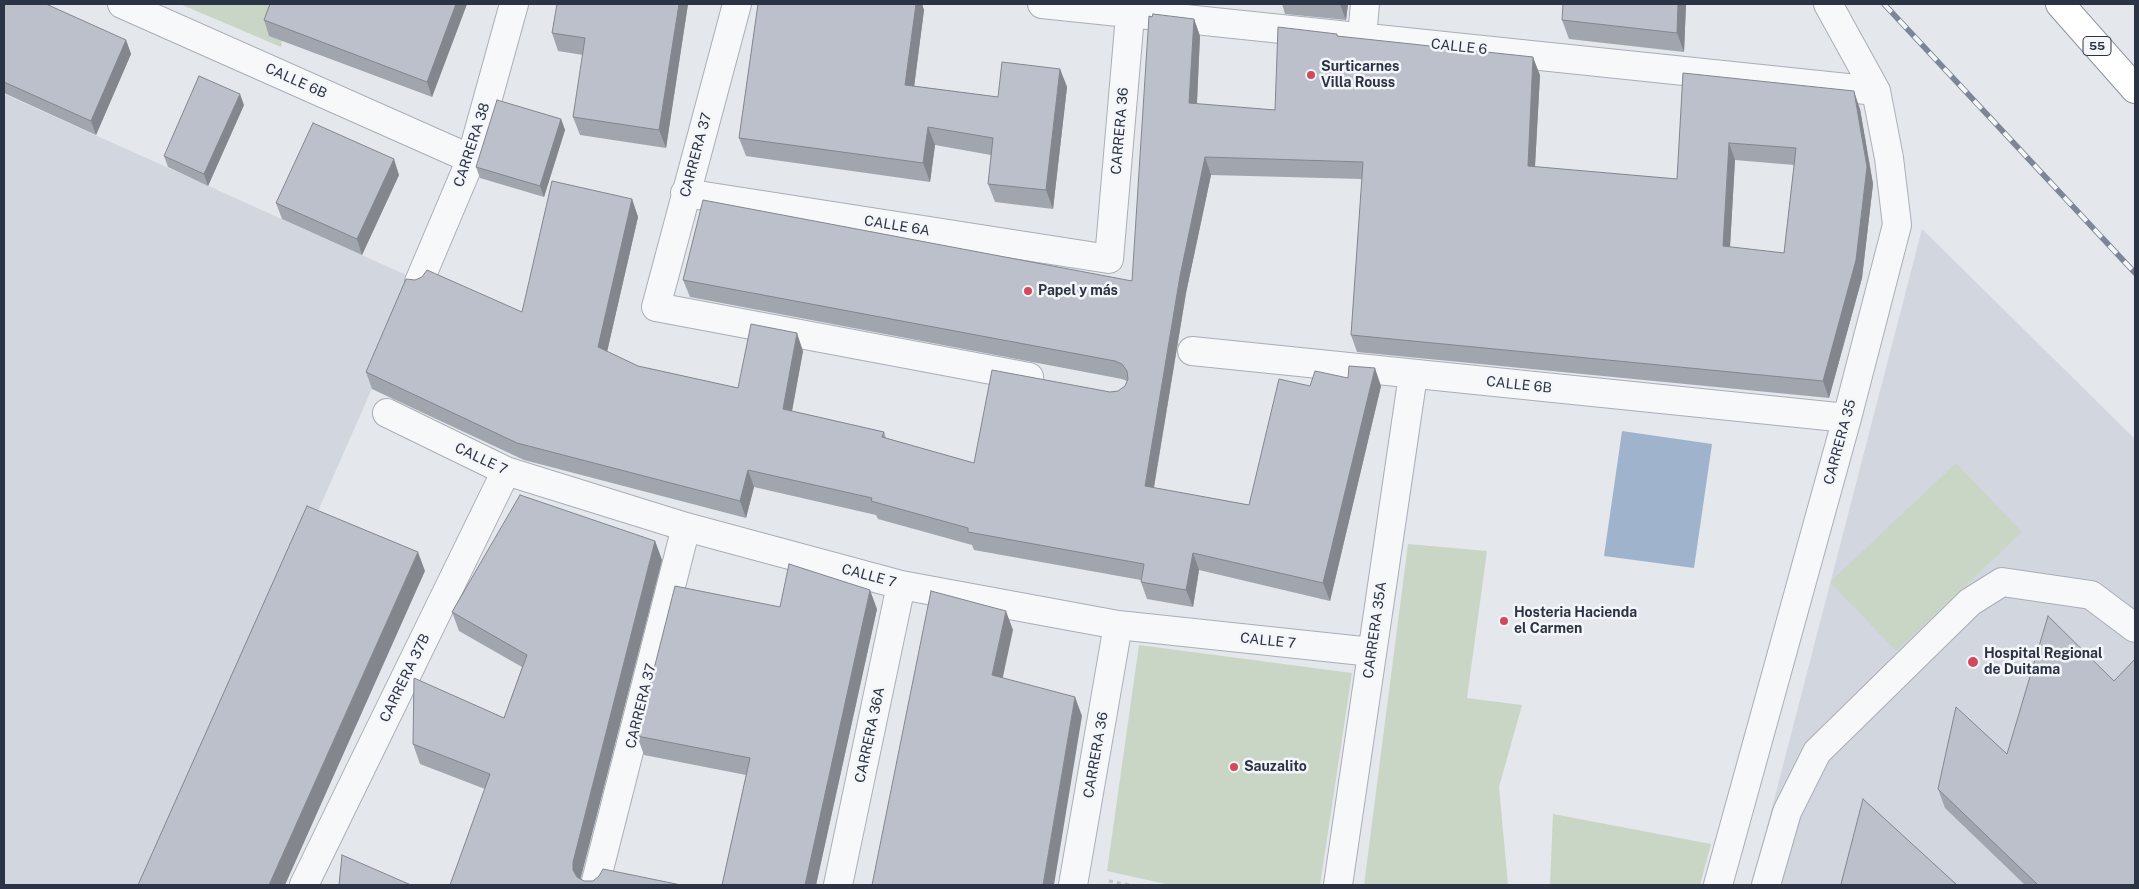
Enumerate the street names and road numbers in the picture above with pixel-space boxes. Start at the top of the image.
street label: CALLE 6 [1430,36,1488,58]
road number: 55 [2083,36,2111,56]
street label: CALLE 6B [263,60,329,102]
street label: CARRERA 36 [1108,87,1132,175]
street label: CARRERA 38 [450,101,494,189]
street label: CARRERA 37 [677,111,715,199]
street label: CALLE 6A [863,213,931,239]
street label: CALLE 6B [1485,373,1553,397]
street label: CARRERA 35 [1821,397,1859,487]
street label: CALLE 7 [452,440,510,478]
street label: CALLE 7 [840,561,898,591]
street label: CARRERA 35A [1360,580,1390,680]
street label: CALLE 7 [1239,630,1297,652]
street label: CARRERA 37B [376,631,434,725]
street label: CARRERA 37 [622,662,660,750]
street label: CARRERA 36A [852,686,888,784]
street label: CARRERA 36 [1080,710,1112,800]

